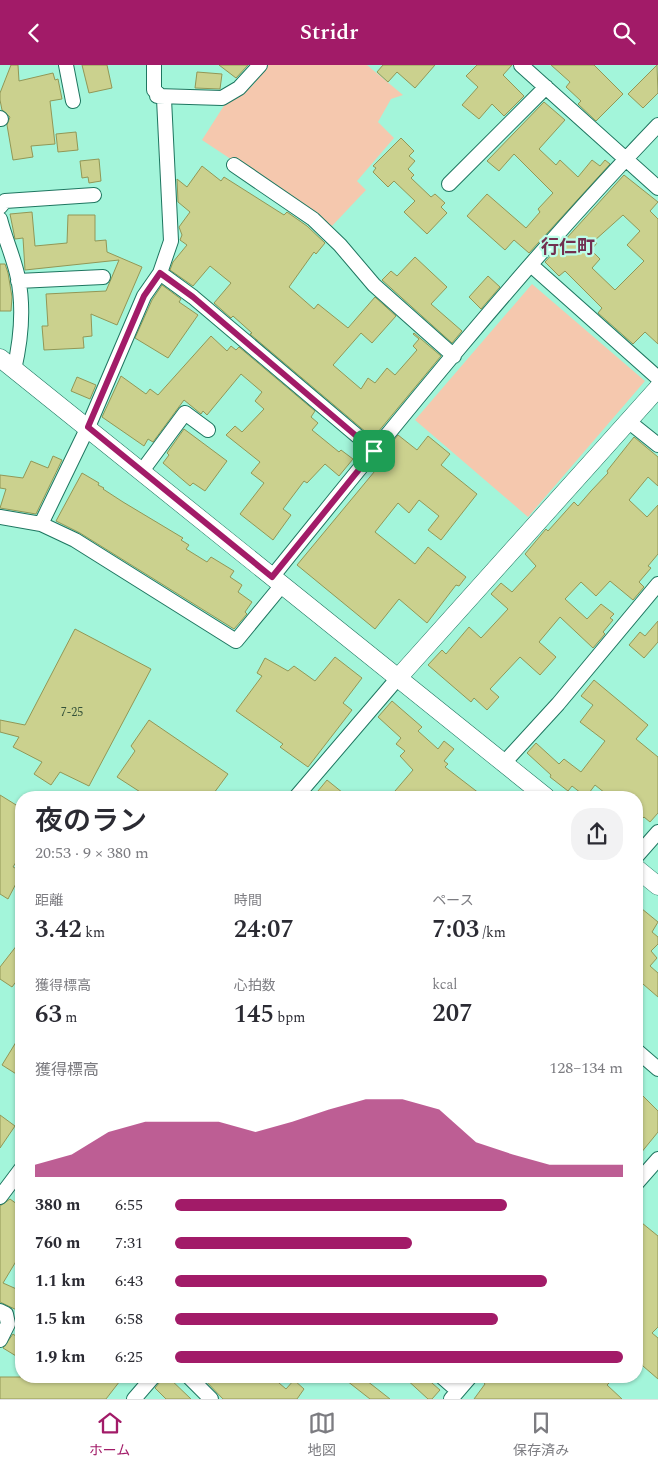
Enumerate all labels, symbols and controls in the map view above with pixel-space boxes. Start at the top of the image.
text: Stridr [300,16,358,49]
icon: back [20,19,48,47]
icon: search [610,19,638,47]
district label: 行仁町 [541,234,595,261]
pin [353,430,395,472]
icon: arrive [360,437,388,465]
house number: 7-25 [61,703,83,722]
text: 夜のラン [35,800,147,843]
button: share [571,808,623,860]
text: 20:53 · 9 × 380 m [35,841,149,865]
text: 距離 [35,890,63,911]
text: 時間 [234,890,262,911]
text: ペース [432,890,474,911]
text: 3.42 [35,911,82,949]
text: 24:07 [234,911,294,949]
text: 7:03 [432,911,479,949]
text: km [82,922,105,943]
text: /km [479,922,506,943]
text: kcal [432,974,457,995]
text: 獲得標高 [35,975,91,996]
text: 心拍数 [234,975,276,996]
text: 207 [432,995,473,1033]
text: 63 [35,996,62,1034]
text: 145 [234,996,274,1034]
text: m [62,1007,77,1028]
text: bpm [274,1007,305,1028]
text: 128–134 m [549,1056,623,1080]
text: 獲得標高 [35,1058,99,1082]
text: 380 m [35,1193,80,1217]
text: 6:55 [115,1193,143,1217]
text: 760 m [35,1231,80,1255]
text: 7:31 [115,1231,143,1255]
text: 1.1 km [35,1269,85,1293]
text: 6:43 [115,1269,143,1293]
text: 1.5 km [35,1307,85,1331]
text: 6:58 [115,1307,143,1331]
text: 1.9 km [35,1345,85,1369]
text: 6:25 [115,1345,143,1369]
tab: ホーム [89,1409,130,1461]
tab: 地図 [308,1409,336,1461]
tab: 保存済み [513,1409,569,1461]

